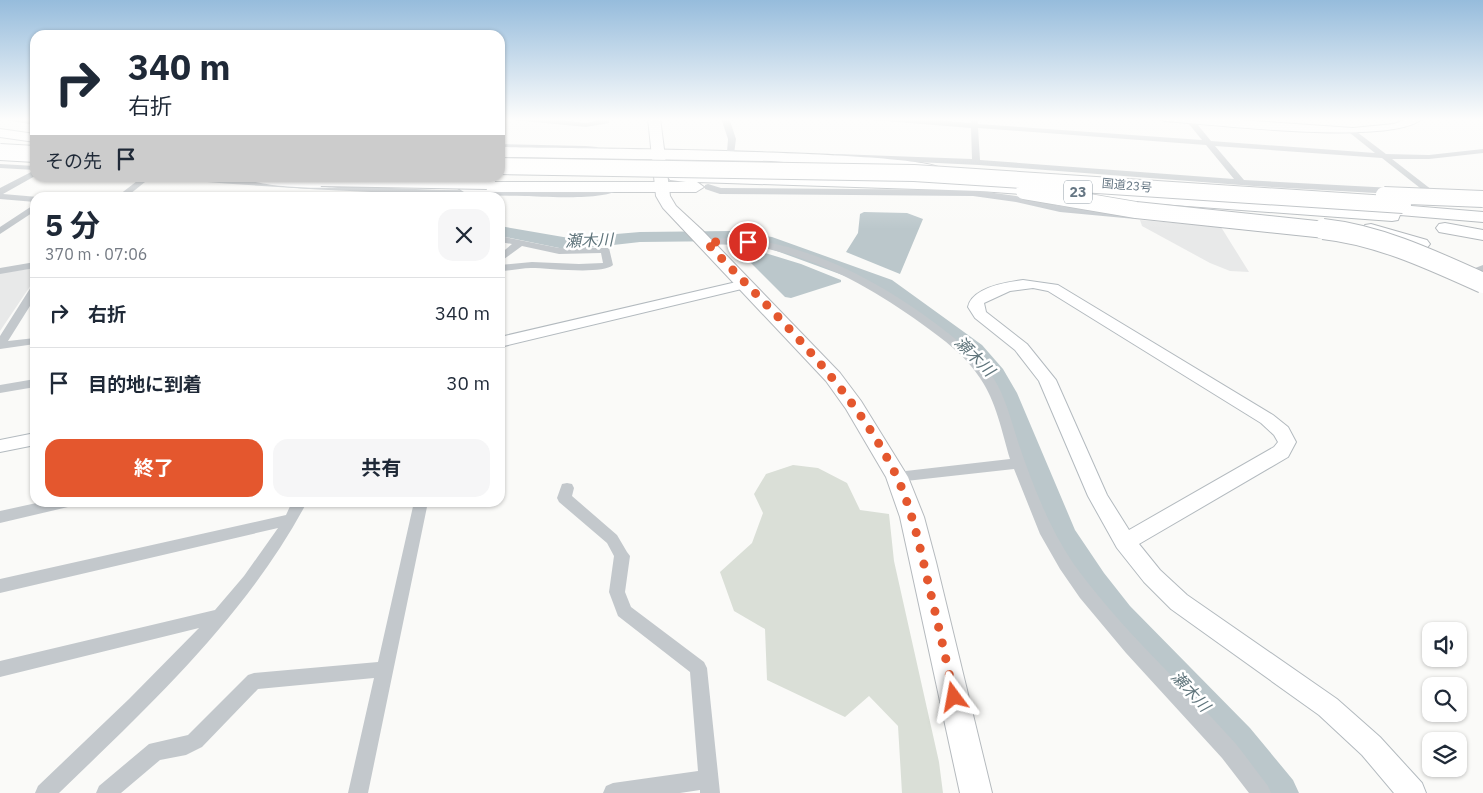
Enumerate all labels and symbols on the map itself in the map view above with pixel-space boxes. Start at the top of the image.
street label: 国道23号 [1101,175,1153,195]
road number: 23 [1064,180,1092,203]
pin [727,221,769,263]
water label: 瀬木川 [565,229,615,251]
water label: 瀬木川 [951,332,1000,381]
water label: 瀬木川 [1167,667,1216,717]
position arrow [927,670,979,722]

